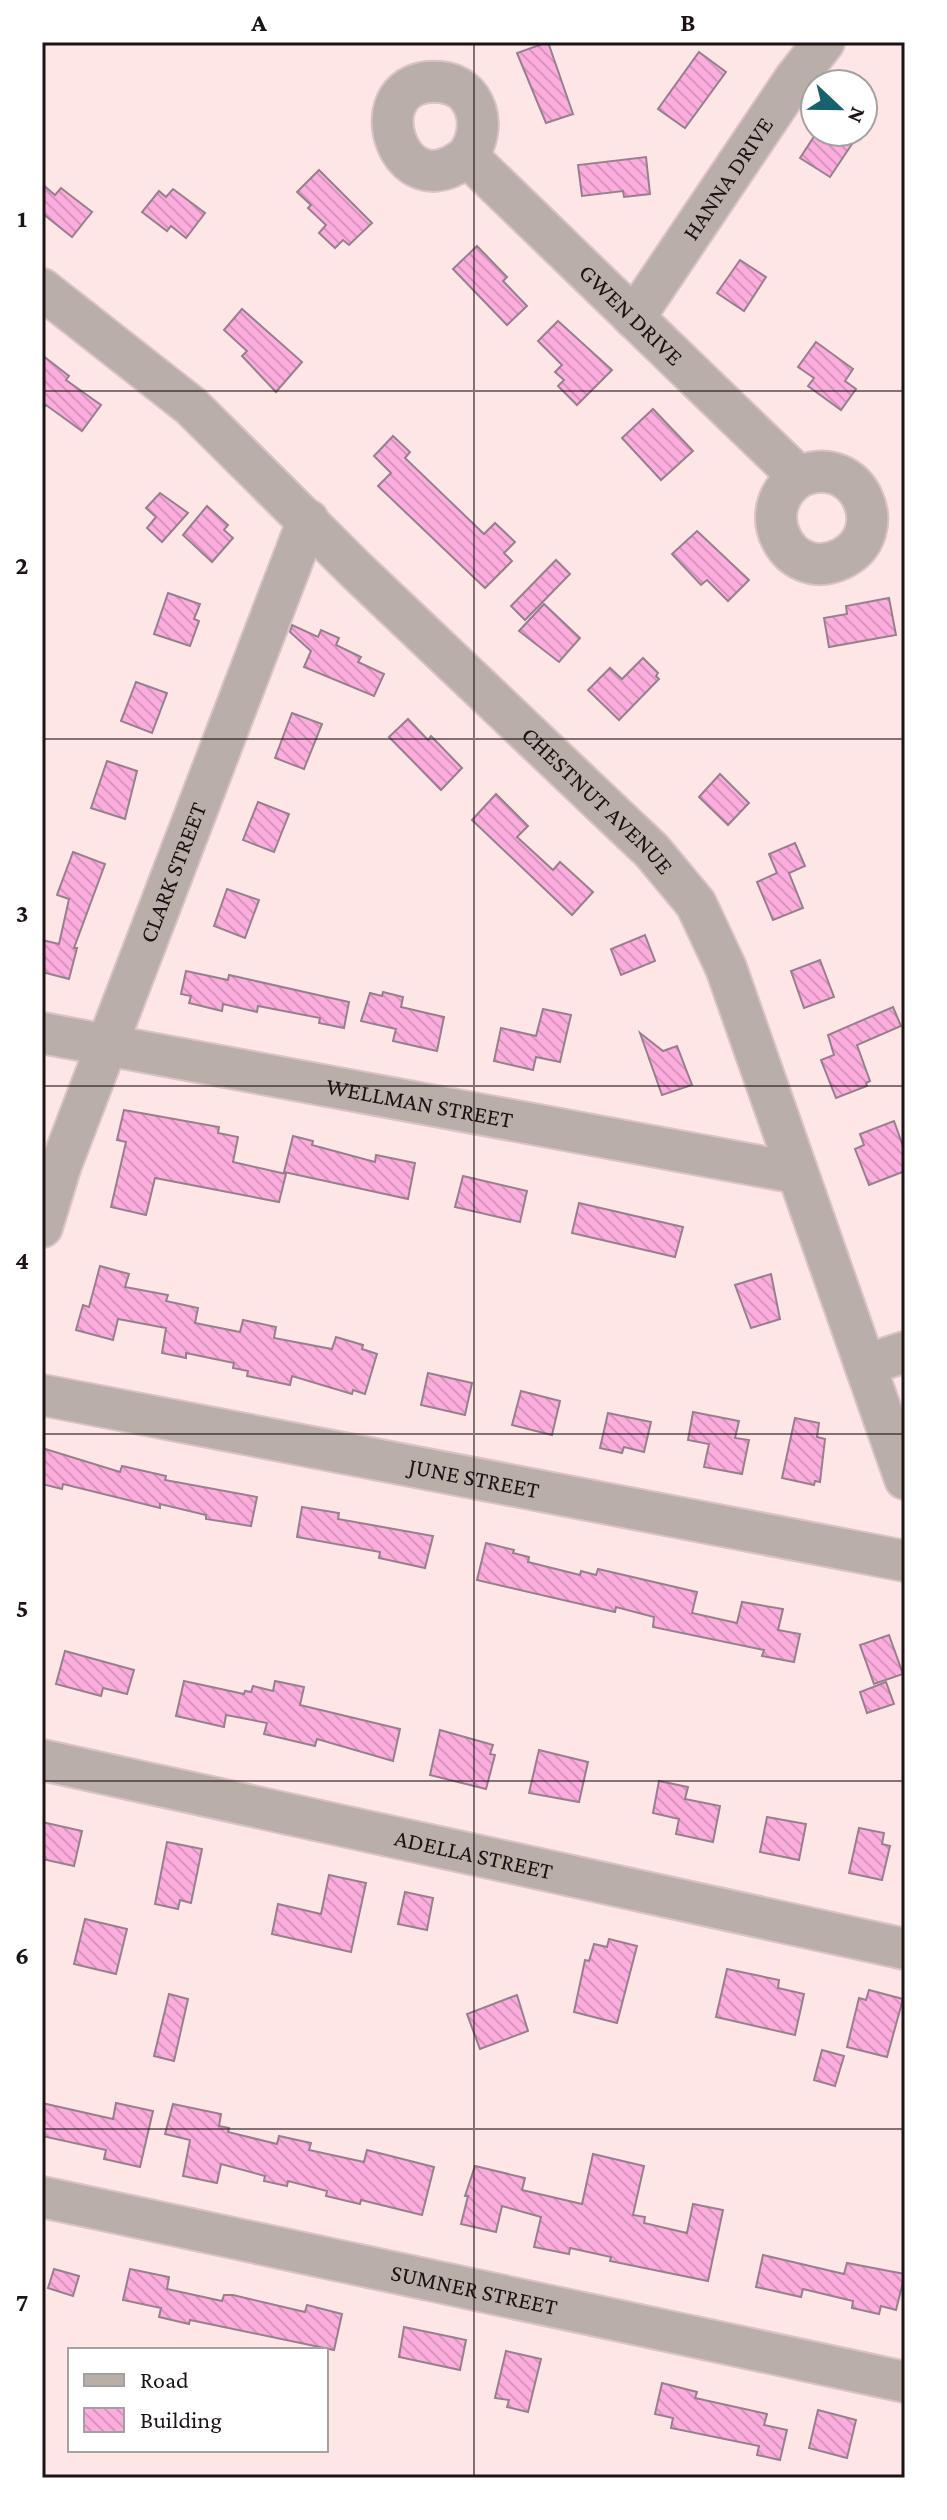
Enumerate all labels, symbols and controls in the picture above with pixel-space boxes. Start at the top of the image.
text: A [250,8,267,37]
text: B [680,8,696,37]
north arrow [799,68,879,148]
text: N [843,104,871,127]
street label: HANNA DRIVE [676,112,778,245]
text: 1 [17,204,27,233]
street label: GWEN DRIVE [574,258,689,371]
text: 2 [15,551,29,580]
street label: CHESTNUT AVENUE [517,721,679,879]
street label: CLARK STREET [133,798,212,946]
text: 3 [16,899,28,928]
street label: WELLMAN STREET [324,1072,515,1133]
text: 4 [15,1246,29,1275]
street label: JUNE STREET [405,1451,542,1503]
text: 5 [16,1594,28,1623]
street label: ADELLA STREET [392,1824,556,1885]
text: 6 [15,1941,29,1970]
street label: SUMNER STREET [388,2258,560,2320]
text: 7 [16,2288,28,2317]
legend [68,2348,328,2452]
text: Road [140,2366,189,2393]
text: Building [140,2406,222,2433]

